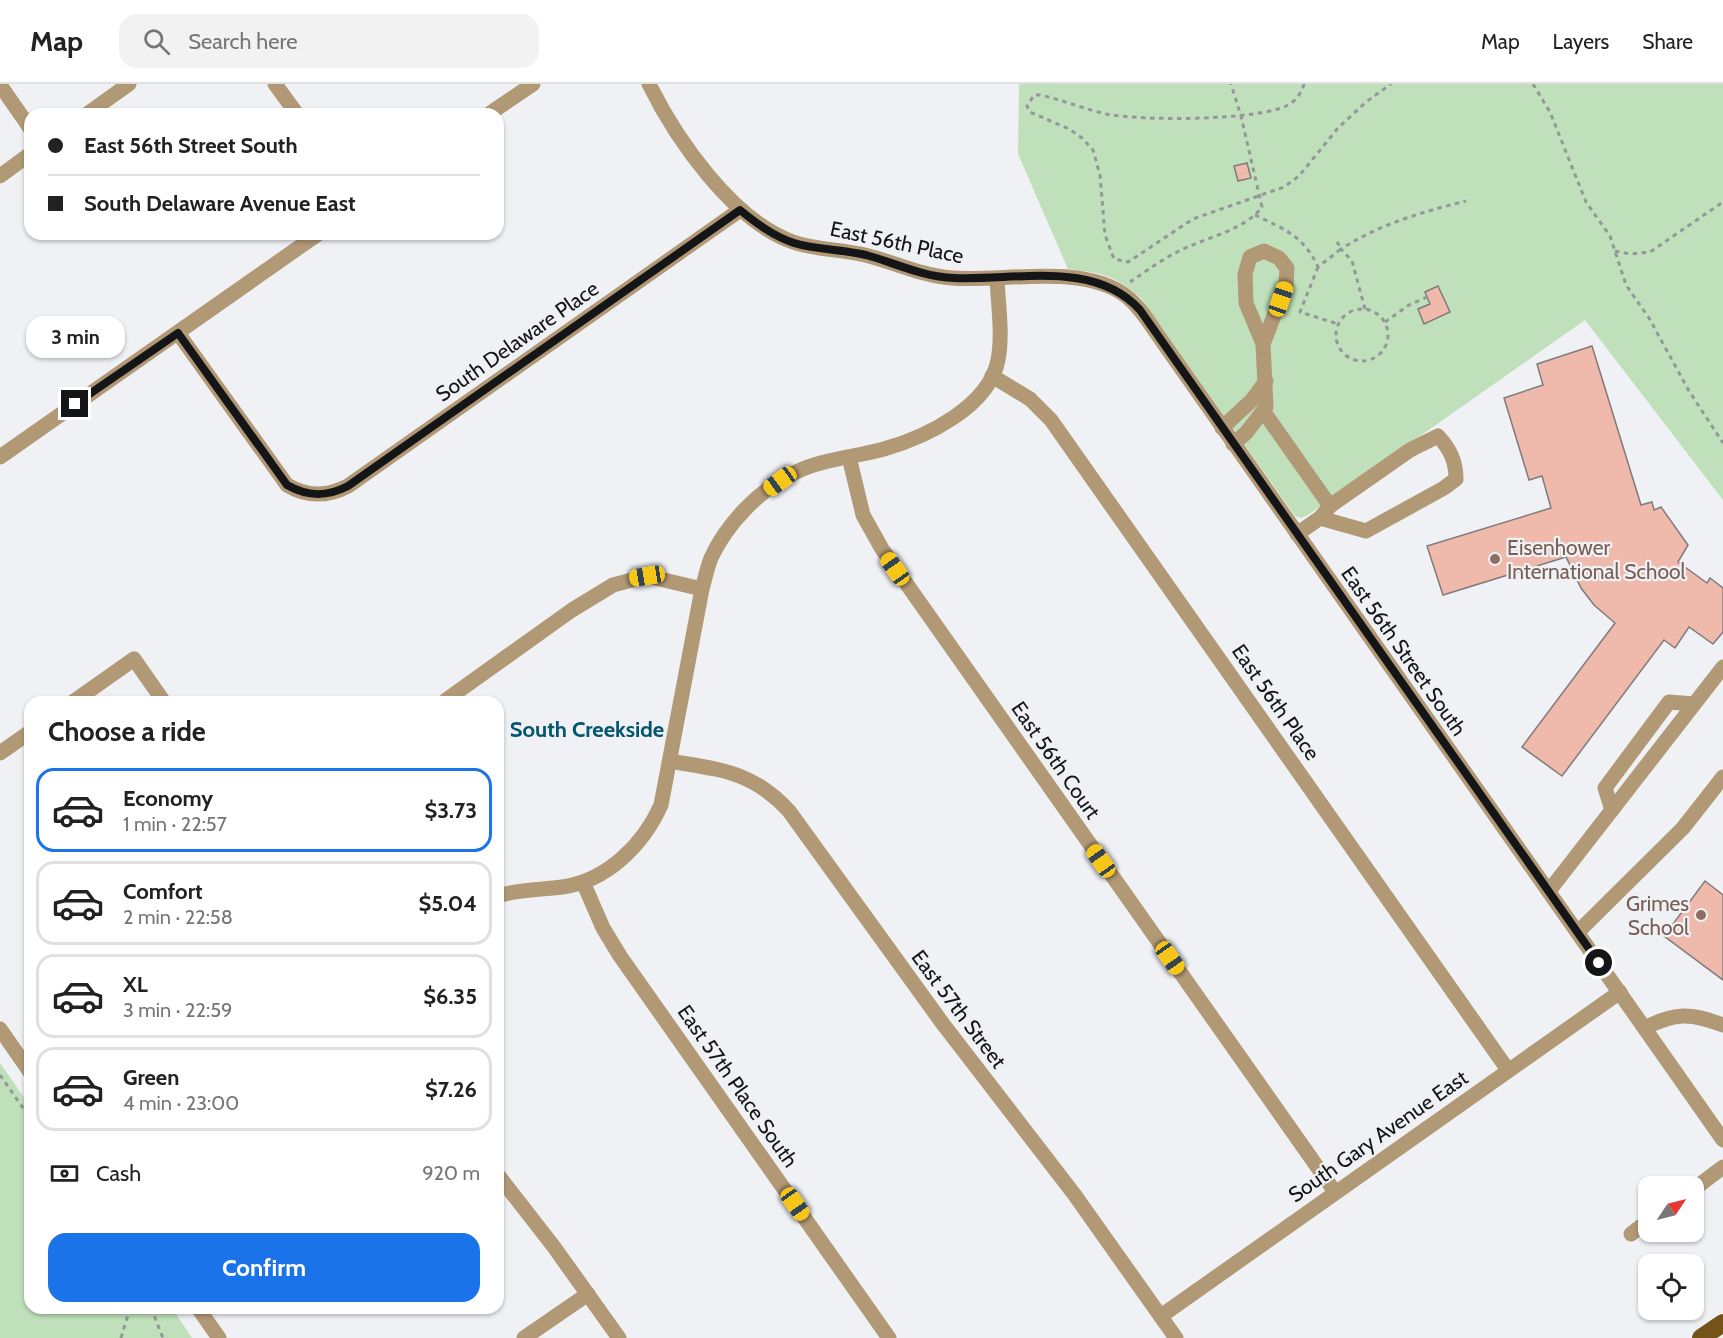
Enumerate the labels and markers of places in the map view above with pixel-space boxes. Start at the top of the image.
place label: Eisenhower International School [1507,535,1686,584]
marker: Eisenhower International School [1488,552,1502,566]
place label: Grimes School [1626,891,1689,940]
marker: Grimes School [1694,908,1708,922]

